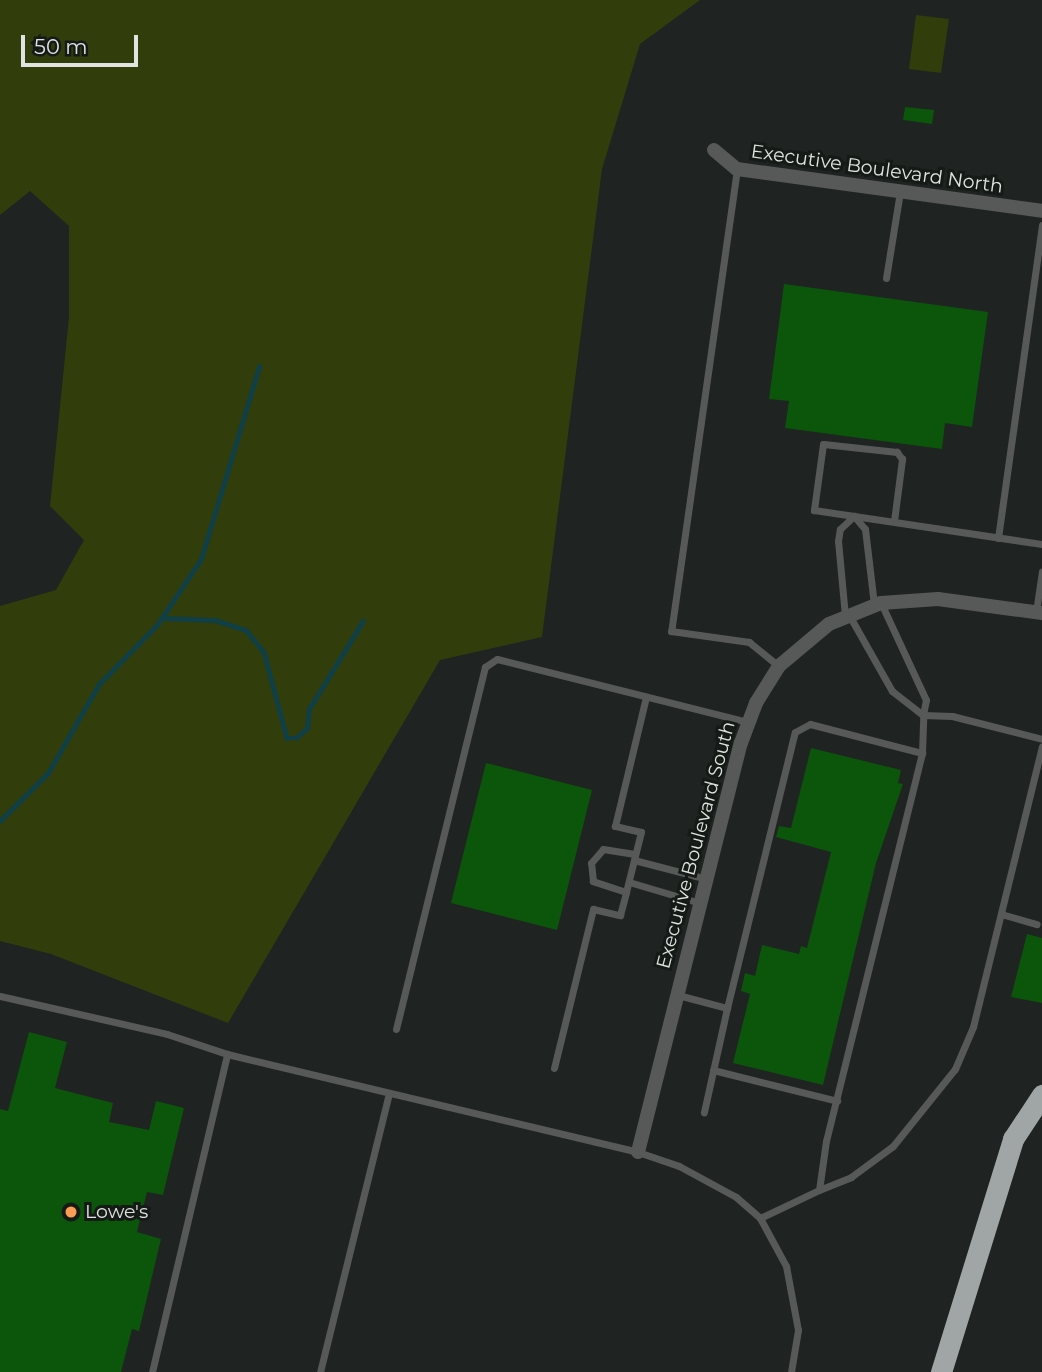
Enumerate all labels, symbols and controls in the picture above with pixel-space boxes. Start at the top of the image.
scale bar [24,21,142,65]
text: 50 m [34,34,88,59]
street label: Executive Boulevard North [750,140,1004,198]
street label: Executive Boulevard South [652,719,740,971]
place label: Lowe's [85,1201,148,1223]
marker: Lowe's [63,1204,79,1220]

